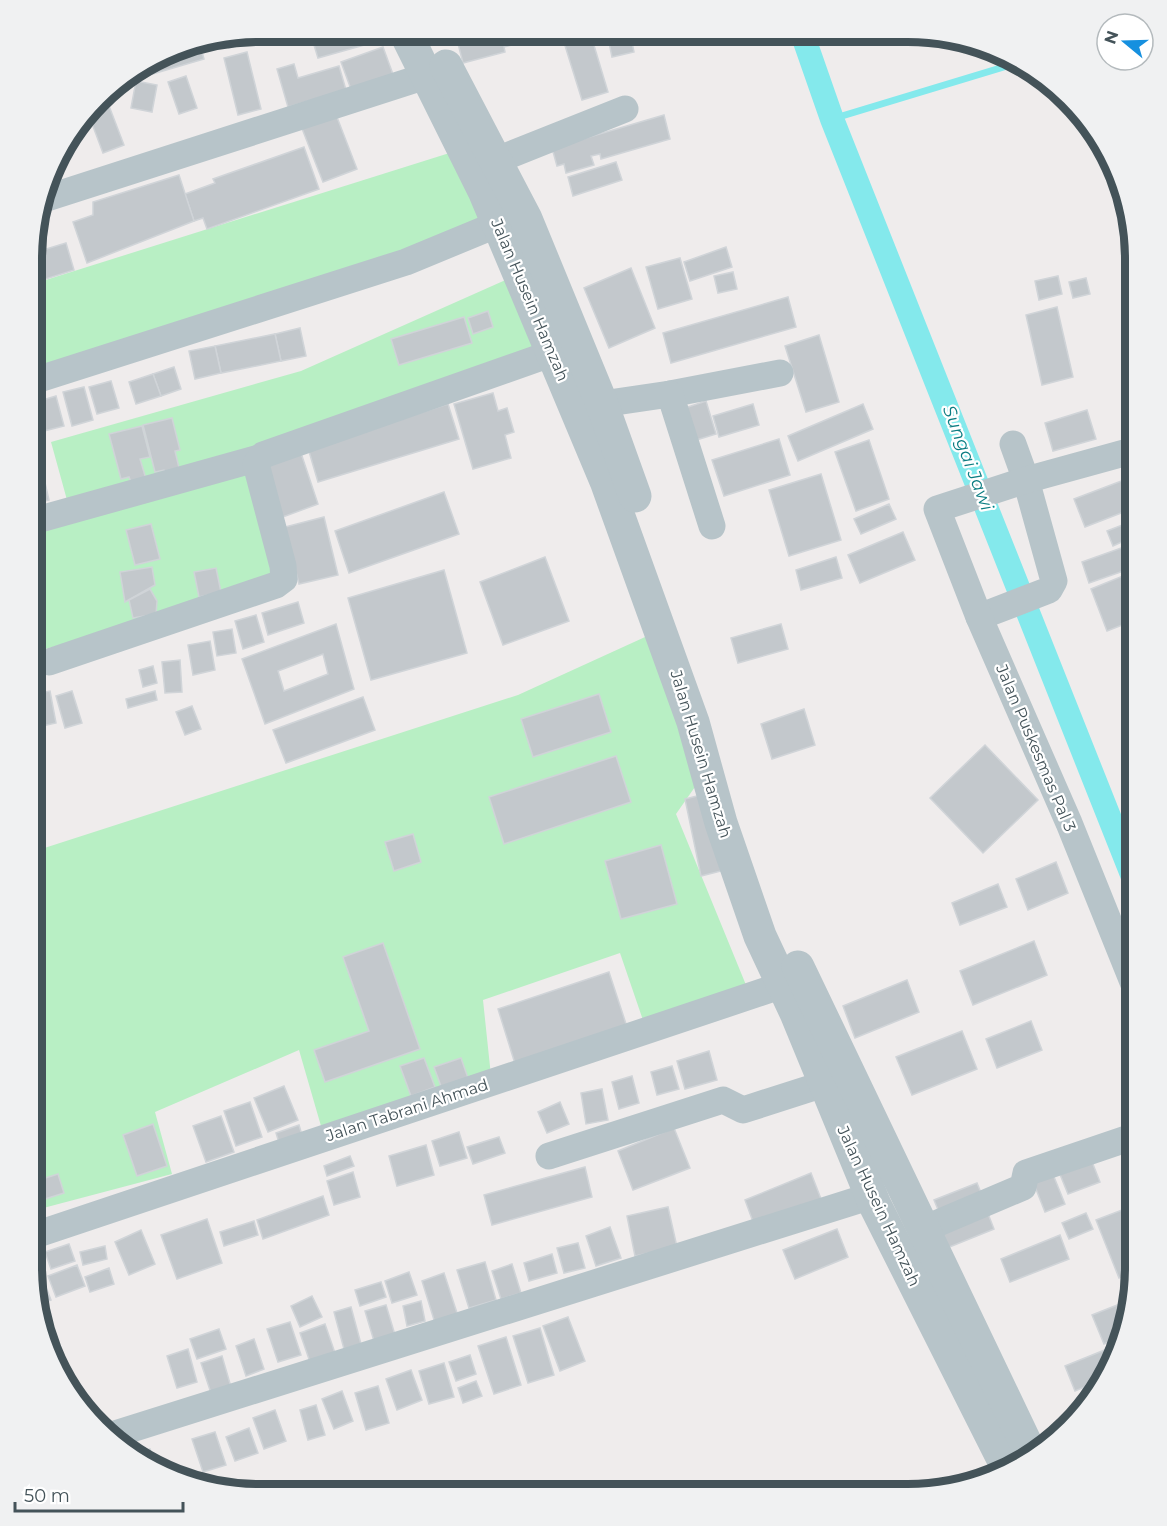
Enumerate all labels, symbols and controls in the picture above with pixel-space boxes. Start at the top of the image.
north arrow [1095,12,1155,72]
text: N [1100,28,1122,46]
street label: Jalan Husein Hamzah [487,215,573,384]
water label: Sungai Jawi [938,402,998,514]
street label: Jalan Puskesmas Pal 3 [992,661,1080,834]
street label: Jalan Husein Hamzah [666,667,736,840]
street label: Jalan Tabrani Ahmad [323,1075,490,1146]
street label: Jalan Husein Hamzah [833,1122,925,1289]
scale bar [15,1475,183,1513]
text: 50 m [24,1485,70,1507]

